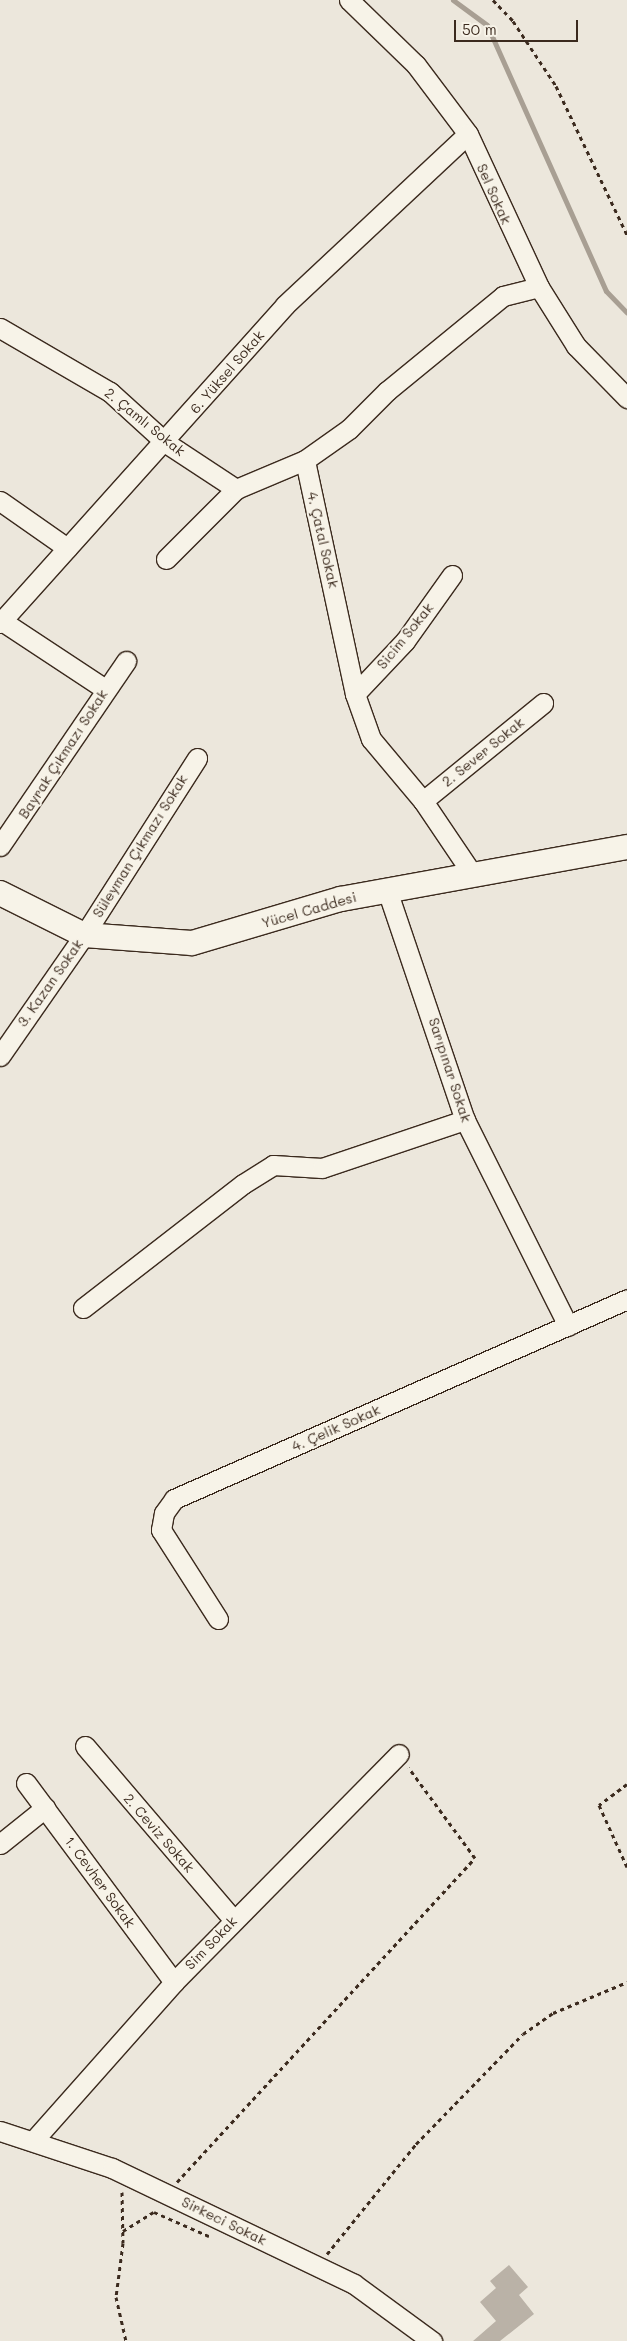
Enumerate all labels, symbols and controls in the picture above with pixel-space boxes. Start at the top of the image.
scale bar [457,10,581,42]
text: 50 m [462,19,497,39]
street label: Sel Sokak [473,161,515,227]
street label: 6. Yüksel Sokak [186,327,268,417]
street label: 2. Çamlı Sokak [101,384,189,460]
street label: 4. Çatal Sokak [304,490,342,590]
street label: Sicim Sokak [373,600,437,672]
street label: Bayrak Çıkmazı Sokak [15,686,111,822]
street label: 2. Sever Sokak [439,714,527,790]
street label: Süleyman Çıkmazı Sokak [89,771,191,921]
street label: Yücel Caddesi [260,888,358,932]
street label: 3. Kazan Sokak [14,936,86,1030]
street label: Sarıpınar Sokak [425,1016,475,1124]
street label: 4. Çelik Sokak [289,1401,383,1455]
street label: 2. Ceviz Sokak [120,1790,198,1876]
street label: 1. Cevher Sokak [61,1833,139,1931]
street label: Sim Sokak [181,1913,241,1973]
street label: Sirkeci Sokak [179,2193,269,2249]

